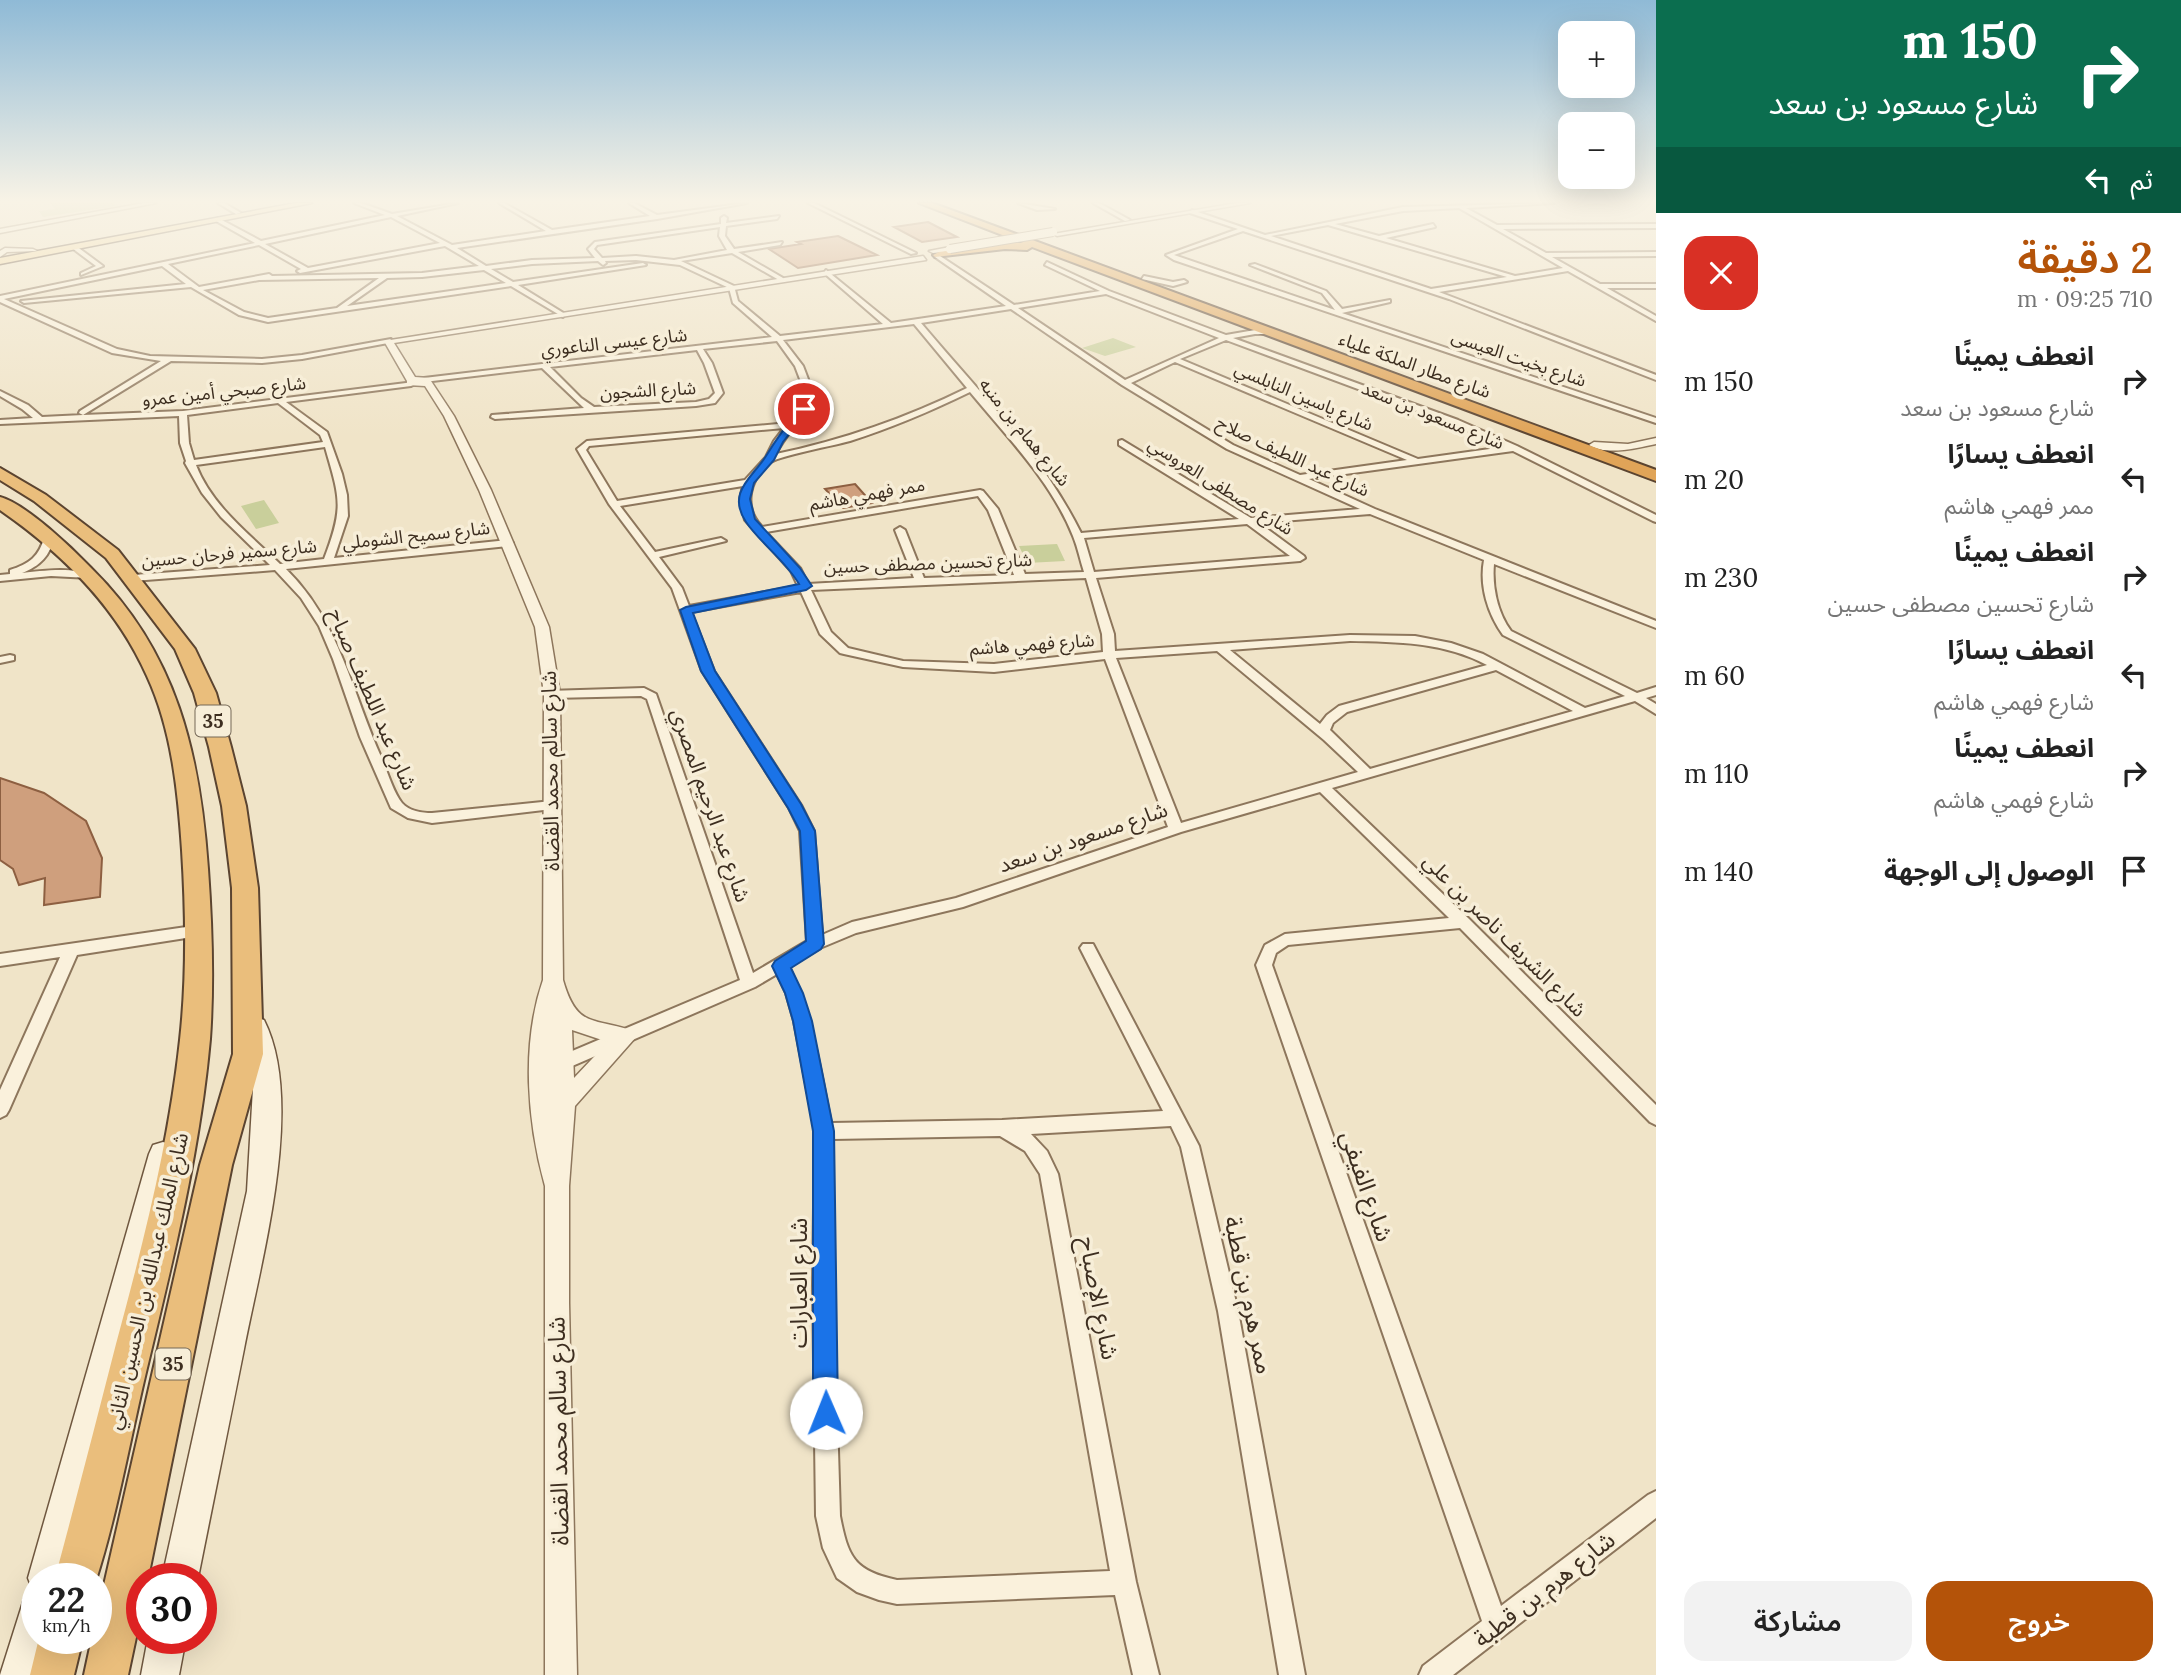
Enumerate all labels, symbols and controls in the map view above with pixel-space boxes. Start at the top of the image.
text: 150 m [1902,9,2038,71]
map controls [1558,21,1635,189]
button: + [1558,21,1635,98]
icon: right [2062,28,2153,119]
text: شارع مسعود بن سعد [1769,82,2038,123]
button: − [1558,112,1635,189]
icon: left [2079,161,2117,199]
text: ثم [2131,163,2153,196]
text: 2 دقيقة [2018,231,2153,285]
button: close [1684,236,1758,310]
text: 710 m · 09:25 [2017,284,2153,313]
street label: شارع عيسى الناعوري [540,323,689,364]
street label: شارع بخيت العيسى [1448,324,1589,395]
street label: شارع مطار الملكة علياء [1335,327,1494,406]
text: انعطف يمينًا [1954,339,2094,372]
street label: شارع ياسين النابلسي [1230,356,1377,438]
icon: right [2115,362,2153,400]
text: 150 m [1684,365,1754,398]
street label: شارع صبحي أمين عمرو [141,371,307,414]
street label: شارع همام بن منبه [972,373,1076,493]
street label: شارع الشجون [599,376,697,407]
street label: شارع مسعود بن سعد [1357,376,1508,457]
pin [774,379,834,439]
icon: arrive [785,390,823,428]
text: شارع مسعود بن سعد [1900,393,2094,422]
street label: شارع عبد اللطيف صلاح [1212,410,1373,504]
street label: شارع مصطفى العروسي [1143,432,1298,543]
text: انعطف يسارًا [1947,437,2094,470]
icon: left [2115,460,2153,498]
text: 20 m [1684,463,1744,496]
street label: ممر فهمي هاشم [807,473,927,518]
text: ممر فهمي هاشم [1944,491,2094,520]
street label: شارع سميح الشوملي [341,516,491,557]
street label: شارع سمير فرحان حسين [140,534,318,575]
text: انعطف يمينًا [1954,535,2094,568]
street label: شارع تحسين مصطفى حسين [823,548,1033,581]
icon: right [2115,558,2153,596]
text: 230 m [1684,561,1758,594]
text: شارع تحسين مصطفى حسين [1828,589,2094,618]
street label: شارع عبد اللطيف صباح [321,604,423,795]
street label: شارع فهمي هاشم [969,628,1095,663]
text: انعطف يسارًا [1947,633,2094,666]
icon: left [2115,656,2153,694]
text: 60 m [1684,659,1745,692]
street label: شارع سالم محمد القضاة [535,671,567,871]
text: شارع فهمي هاشم [1934,687,2094,716]
street label: شارع عبد الرحيم المصري [662,705,757,906]
road number: 35 [196,706,230,736]
text: انعطف يمينًا [1954,731,2094,764]
icon: right [2115,754,2153,792]
text: 110 m [1684,757,1749,790]
text: شارع فهمي هاشم [1934,785,2094,814]
street label: شارع مسعود بن سعد [995,795,1172,880]
street label: شارع الشريف ناصر بن علي [1415,847,1593,1025]
icon: arrive [2115,852,2153,890]
text: الوصول إلى الوجهة [1884,854,2094,887]
text: 140 m [1684,855,1754,888]
street label: شارع الفيفي [1330,1126,1400,1247]
street label: شارع الملك عبدالله بن الحسين الثاني [100,1130,197,1433]
street label: ممر هرم بن قطبة [1214,1213,1281,1377]
street label: شارع العبارات [783,1218,816,1348]
street label: شارع الإصباح [1070,1234,1126,1363]
street label: شارع سالم محمد القضاة [541,1316,577,1546]
road number: 35 [156,1348,190,1380]
position arrow [789,1376,863,1450]
street label: شارع هرم بن قطبة [1467,1524,1623,1656]
speed limit sign: 30 [126,1563,217,1654]
text: 22 [48,1577,85,1622]
button: مشاركة [1684,1581,1912,1661]
button: خروج [1926,1581,2153,1661]
text: km/h [42,1614,91,1637]

